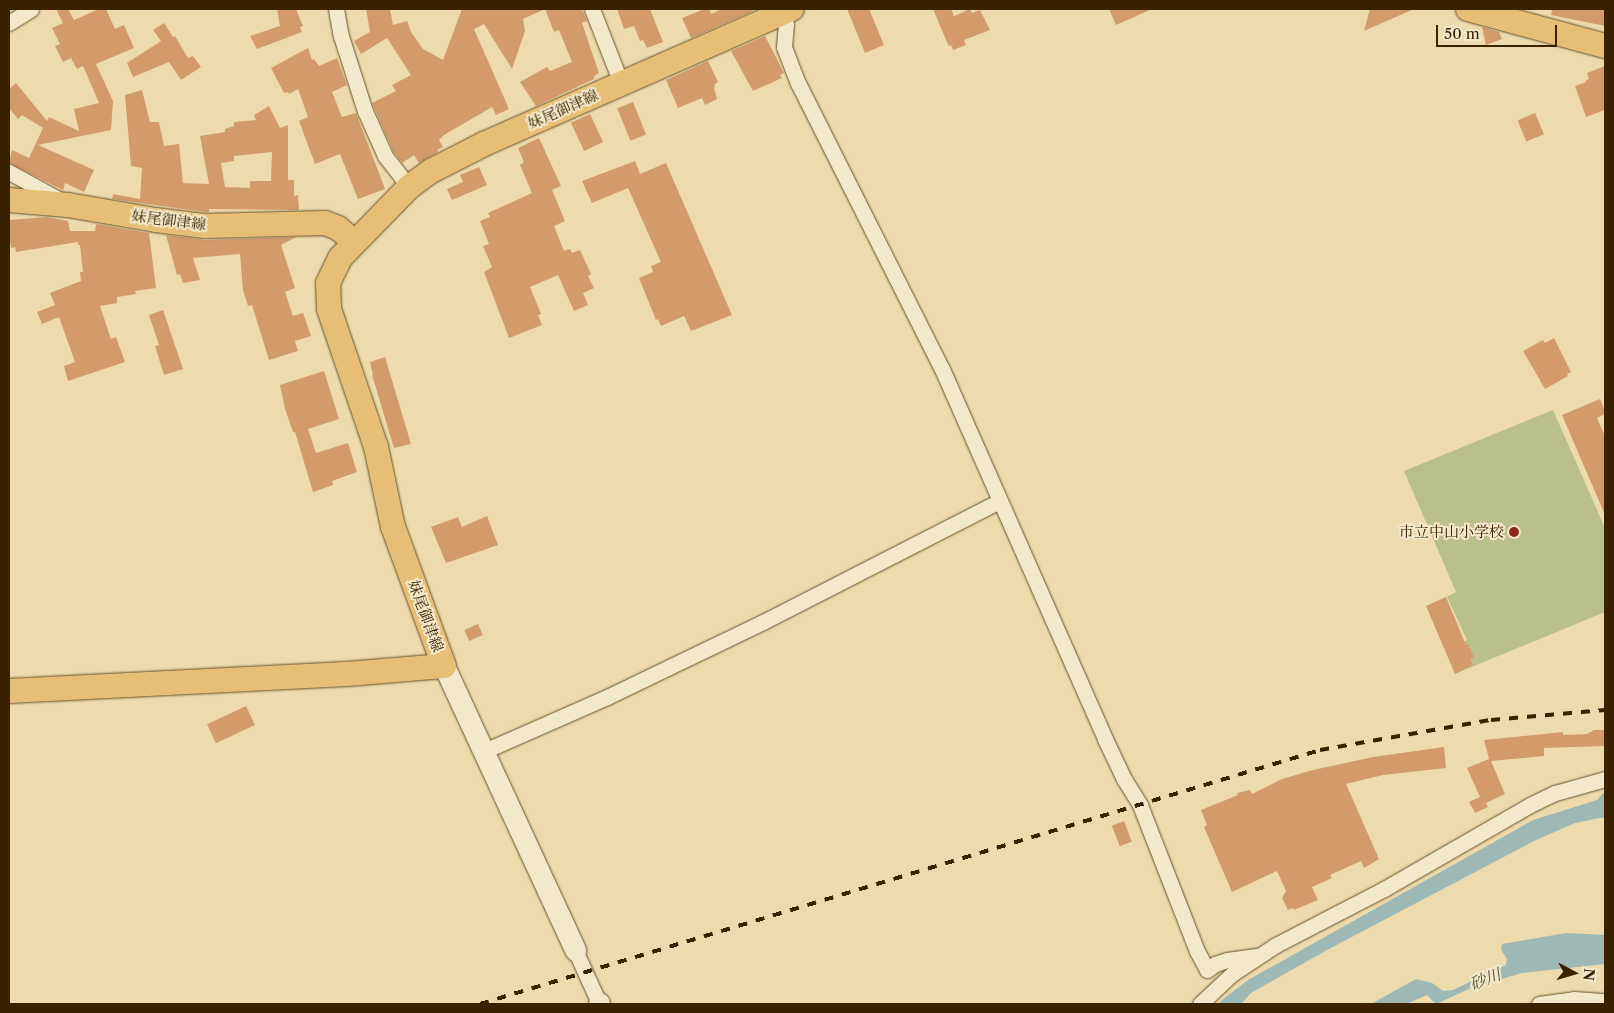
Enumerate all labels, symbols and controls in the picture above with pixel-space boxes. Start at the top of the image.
scale bar [1439,15,1560,47]
text: 50 m [1444,24,1480,43]
street label: 妹尾御津線 [525,86,601,132]
street label: 妹尾御津線 [131,206,207,234]
place label: 市立中山小学校 [1399,523,1504,541]
marker: 市立中山小学校 [1508,526,1520,538]
street label: 妹尾御津線 [405,578,447,654]
north arrow [1549,948,1599,998]
water label: 砂川 [1467,964,1503,994]
text: N [1579,968,1599,982]

